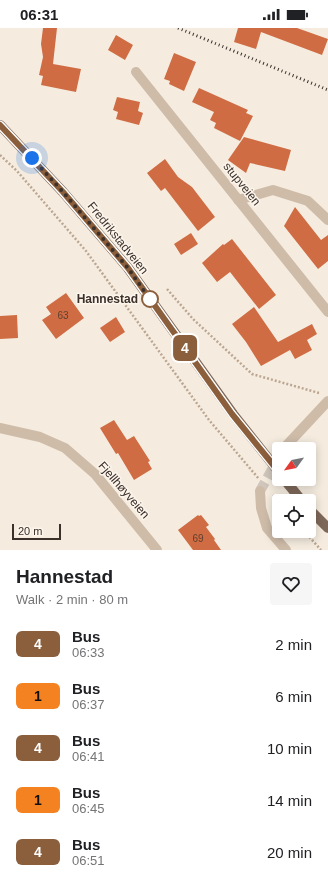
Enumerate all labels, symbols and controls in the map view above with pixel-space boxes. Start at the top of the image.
text: 06:31 [20,6,58,23]
your location [22,148,42,168]
street label: stupveien [220,160,264,208]
street label: Fredrikstadveien [85,199,151,277]
marker: Hannestad [141,290,159,308]
place label: Hannestad [77,292,138,306]
house number: 63 [57,310,69,321]
line badge: 4 [172,335,198,361]
text: 4 [181,340,189,356]
north arrow [272,442,316,486]
map controls [272,442,316,538]
street label: Fjellhøyveien [96,459,152,521]
button: locate [272,494,316,538]
scale bar [12,522,61,541]
text: 20 m [18,525,42,537]
house number: 69 [192,533,204,544]
button: heart [270,563,312,605]
text: Hannestad [16,566,113,587]
text: Walk · 2 min · 80 m [16,592,128,607]
text: Bus [72,628,100,645]
text: 4 [34,636,42,652]
text: 2 min [275,636,312,653]
text: 06:33 [72,645,105,660]
text: Bus [72,680,100,697]
text: 1 [34,688,42,704]
text: 6 min [275,688,312,705]
text: 06:37 [72,697,105,712]
text: Bus [72,732,100,749]
text: 4 [34,740,42,756]
text: 10 min [267,740,312,757]
text: 06:41 [72,749,105,764]
text: Bus [72,784,100,801]
text: 1 [34,792,42,808]
text: 14 min [267,792,312,809]
text: 06:45 [72,801,105,816]
text: Bus [72,836,100,853]
text: 4 [34,844,42,860]
text: 20 min [267,844,312,861]
text: 06:51 [72,853,105,868]

